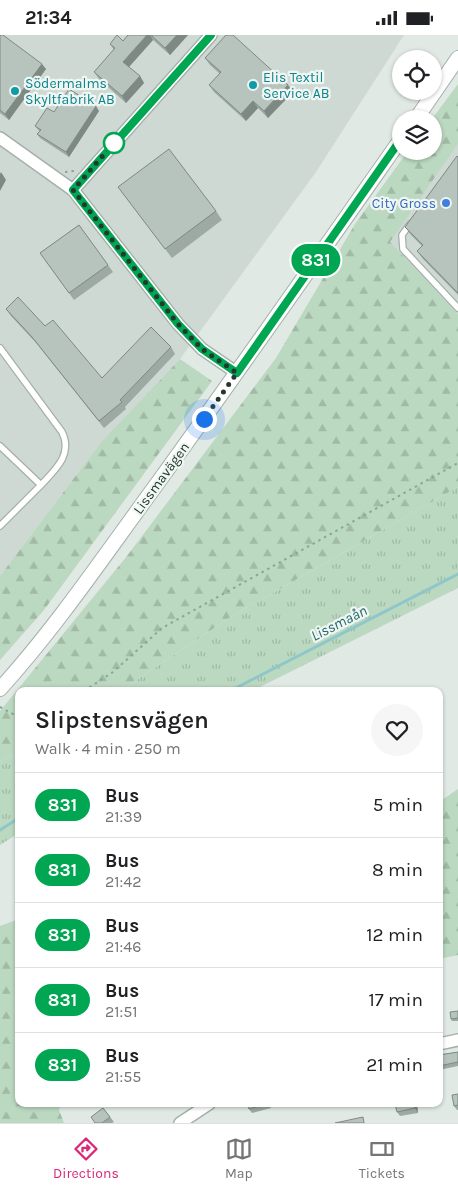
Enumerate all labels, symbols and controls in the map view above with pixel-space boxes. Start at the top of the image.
text: 21:34 [25,7,72,29]
map controls [392,50,442,160]
button: locate [392,50,442,100]
place label: Elis Textil Service AB [263,69,329,102]
place label: Södermalms Skyltfabrik AB [25,75,115,108]
marker: Elis Textil Service AB [247,79,259,91]
marker: Södermalms Skyltfabrik AB [9,85,21,97]
button: layers [392,110,442,160]
unlabelled marker [103,132,125,154]
place label: City Gross [372,195,436,212]
marker: City Gross [440,197,452,209]
line badge: 831 [287,244,345,276]
text: 831 [301,249,331,271]
your location [192,407,217,432]
street label: Lissmavägen [130,439,193,517]
water label: Lissmaån [308,601,370,645]
button: heart [371,704,423,756]
text: Slipstensvägen [35,706,209,734]
text: Walk · 4 min · 250 m [35,739,181,758]
text: Bus [105,785,139,807]
text: 831 [48,794,77,816]
text: 5 min [373,794,423,816]
text: 21:39 [105,807,142,826]
text: Bus [105,850,139,872]
text: 831 [48,859,77,881]
text: 8 min [372,859,423,881]
text: 21:42 [105,872,141,891]
text: Bus [105,915,139,937]
text: 831 [48,924,77,946]
text: 12 min [366,924,423,946]
text: 21:46 [105,937,141,956]
text: Bus [105,980,139,1002]
text: 831 [48,989,77,1011]
text: 17 min [368,989,423,1011]
text: 21:51 [105,1002,138,1021]
text: Bus [105,1045,139,1067]
text: 831 [48,1054,77,1076]
text: 21 min [366,1054,423,1076]
text: 21:55 [105,1067,141,1086]
tab: Directions [53,1135,119,1182]
tab: Map [225,1135,253,1182]
tab: Tickets [359,1135,405,1182]

